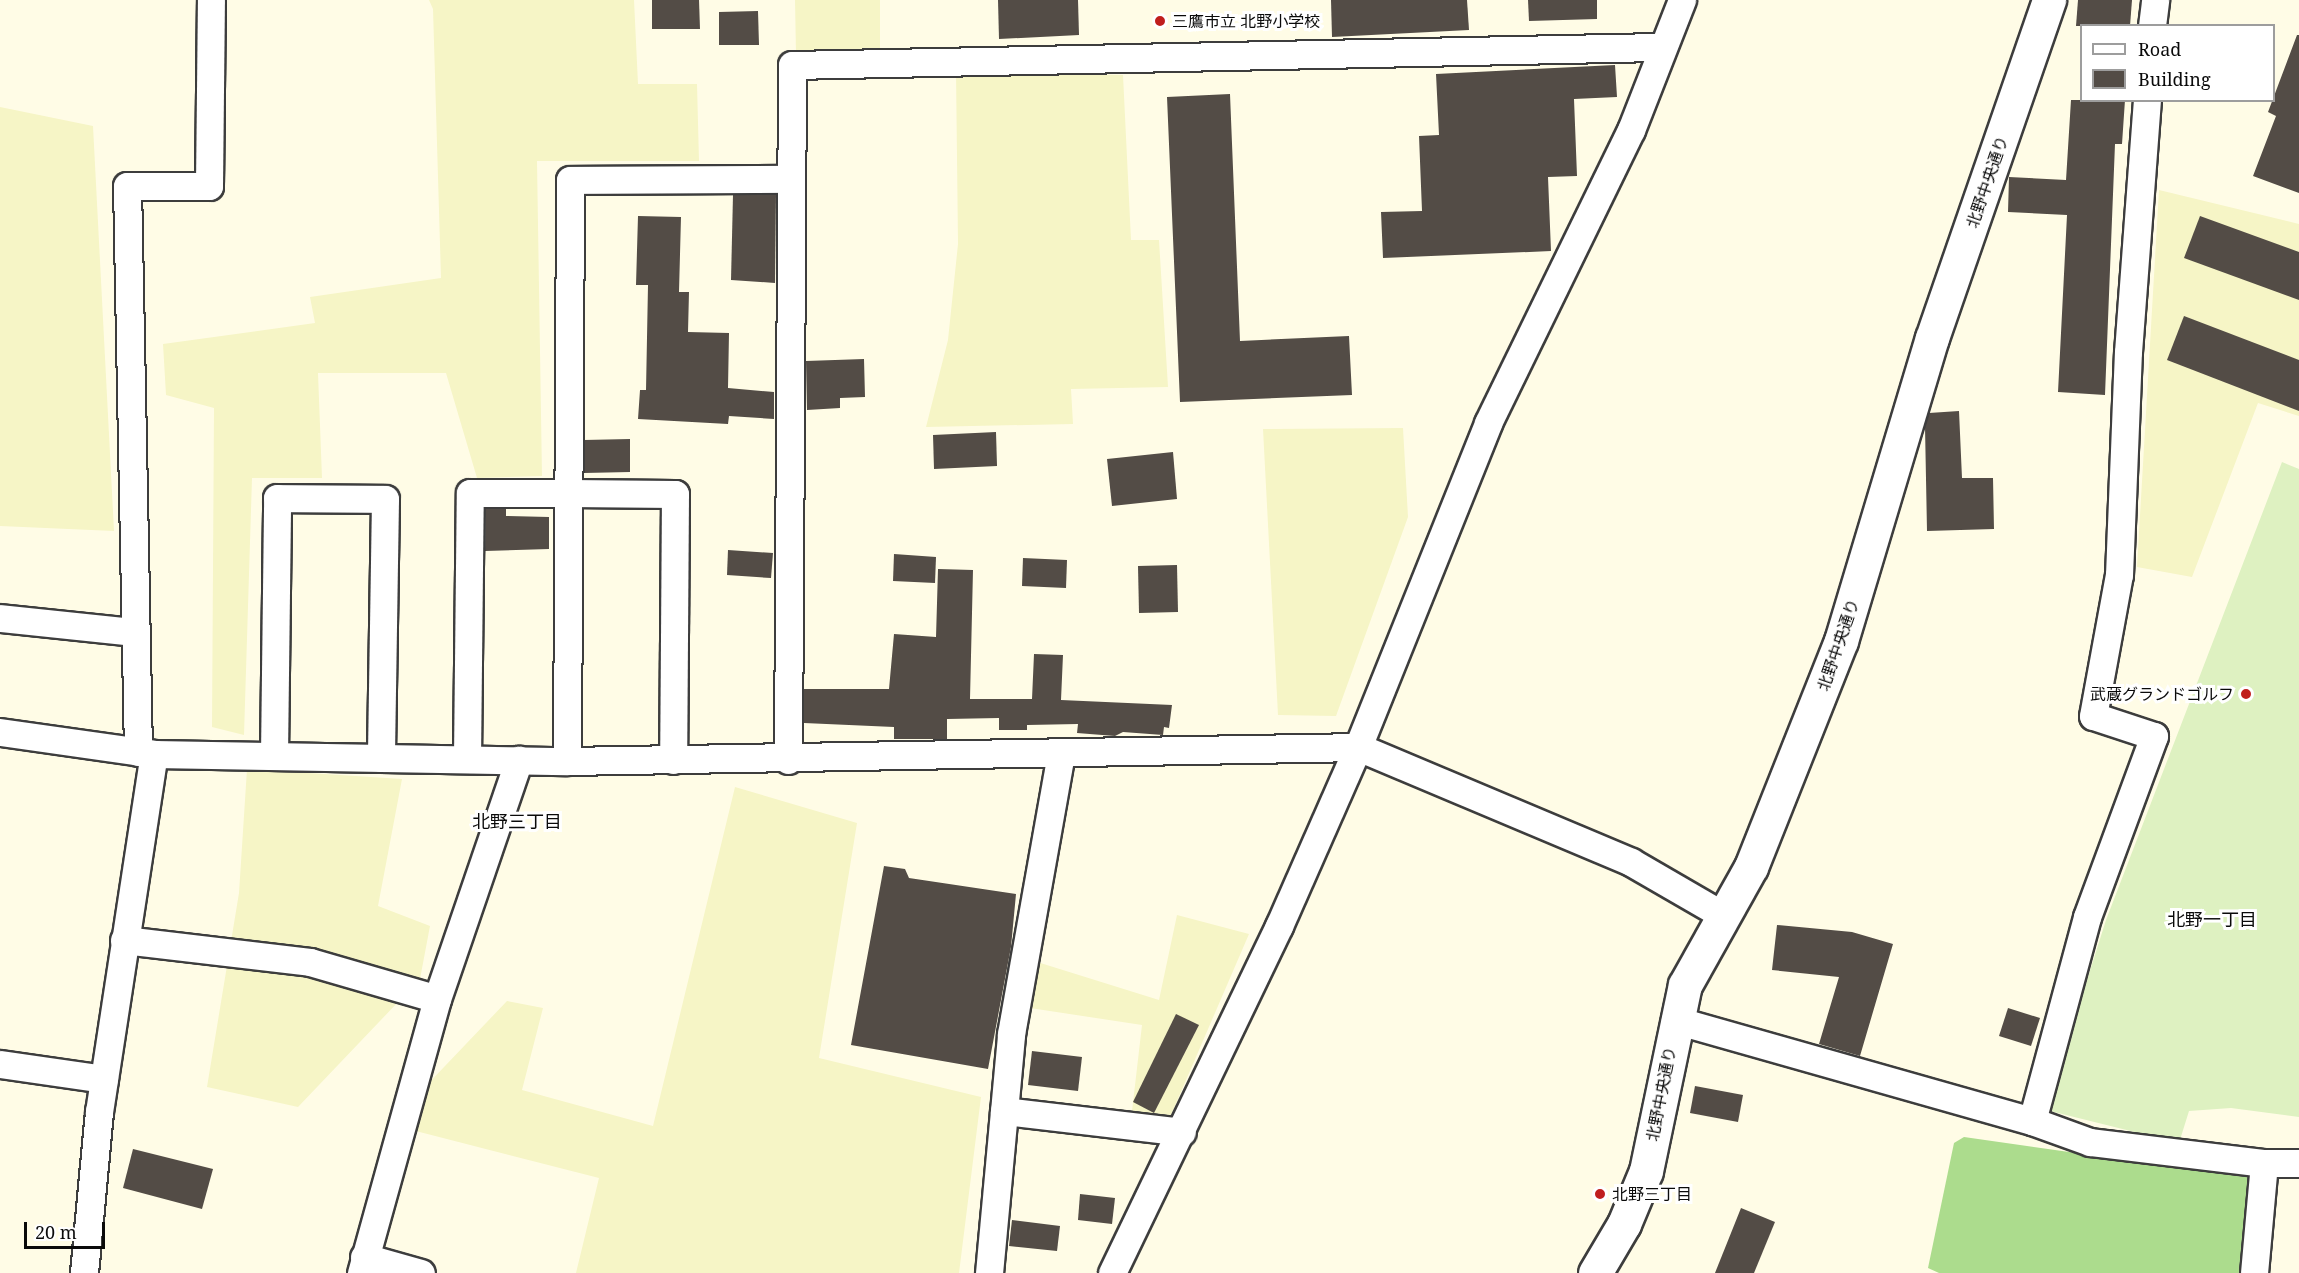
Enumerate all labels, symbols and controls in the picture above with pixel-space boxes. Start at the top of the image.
place label: 三鷹市立 北野小学校 [1172,11,1320,31]
marker: 三鷹市立 北野小学校 [1153,14,1167,28]
legend [2080,24,2275,102]
text: Road [2138,37,2181,61]
text: Building [2138,67,2211,91]
street label: 北野中央通り [1962,133,2012,231]
street label: 北野中央通り [1813,596,1863,694]
place label: 武蔵グランドゴルフ [2090,684,2234,704]
marker: 武蔵グランドゴルフ [2239,687,2253,701]
district label: 北野三丁目 [472,810,562,832]
district label: 北野一丁目 [2167,908,2257,930]
street label: 北野中央通り [1642,1045,1680,1143]
place label: 北野三丁目 [1612,1184,1692,1204]
marker: 北野三丁目 [1593,1187,1607,1201]
scale bar [27,1210,108,1248]
text: 20 m [35,1220,77,1244]

